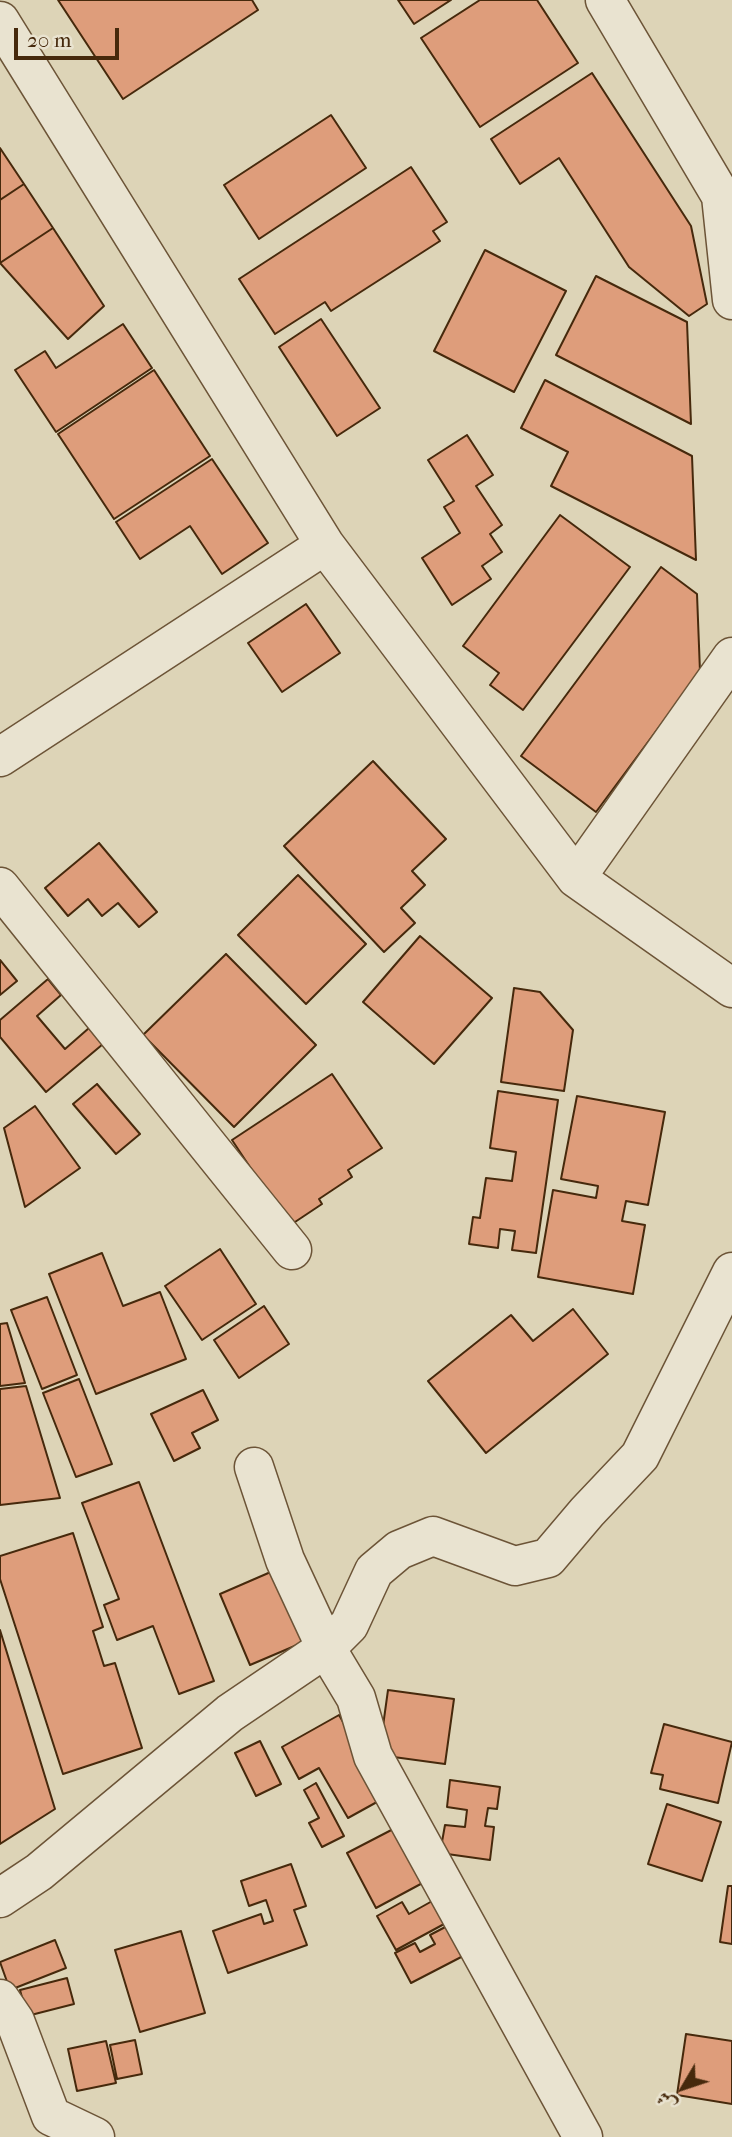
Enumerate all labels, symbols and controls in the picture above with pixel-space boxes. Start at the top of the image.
scale bar [18,14,122,58]
text: 20 m [27,28,71,52]
north arrow [648,2053,718,2123]
text: ش [652,2087,681,2115]

